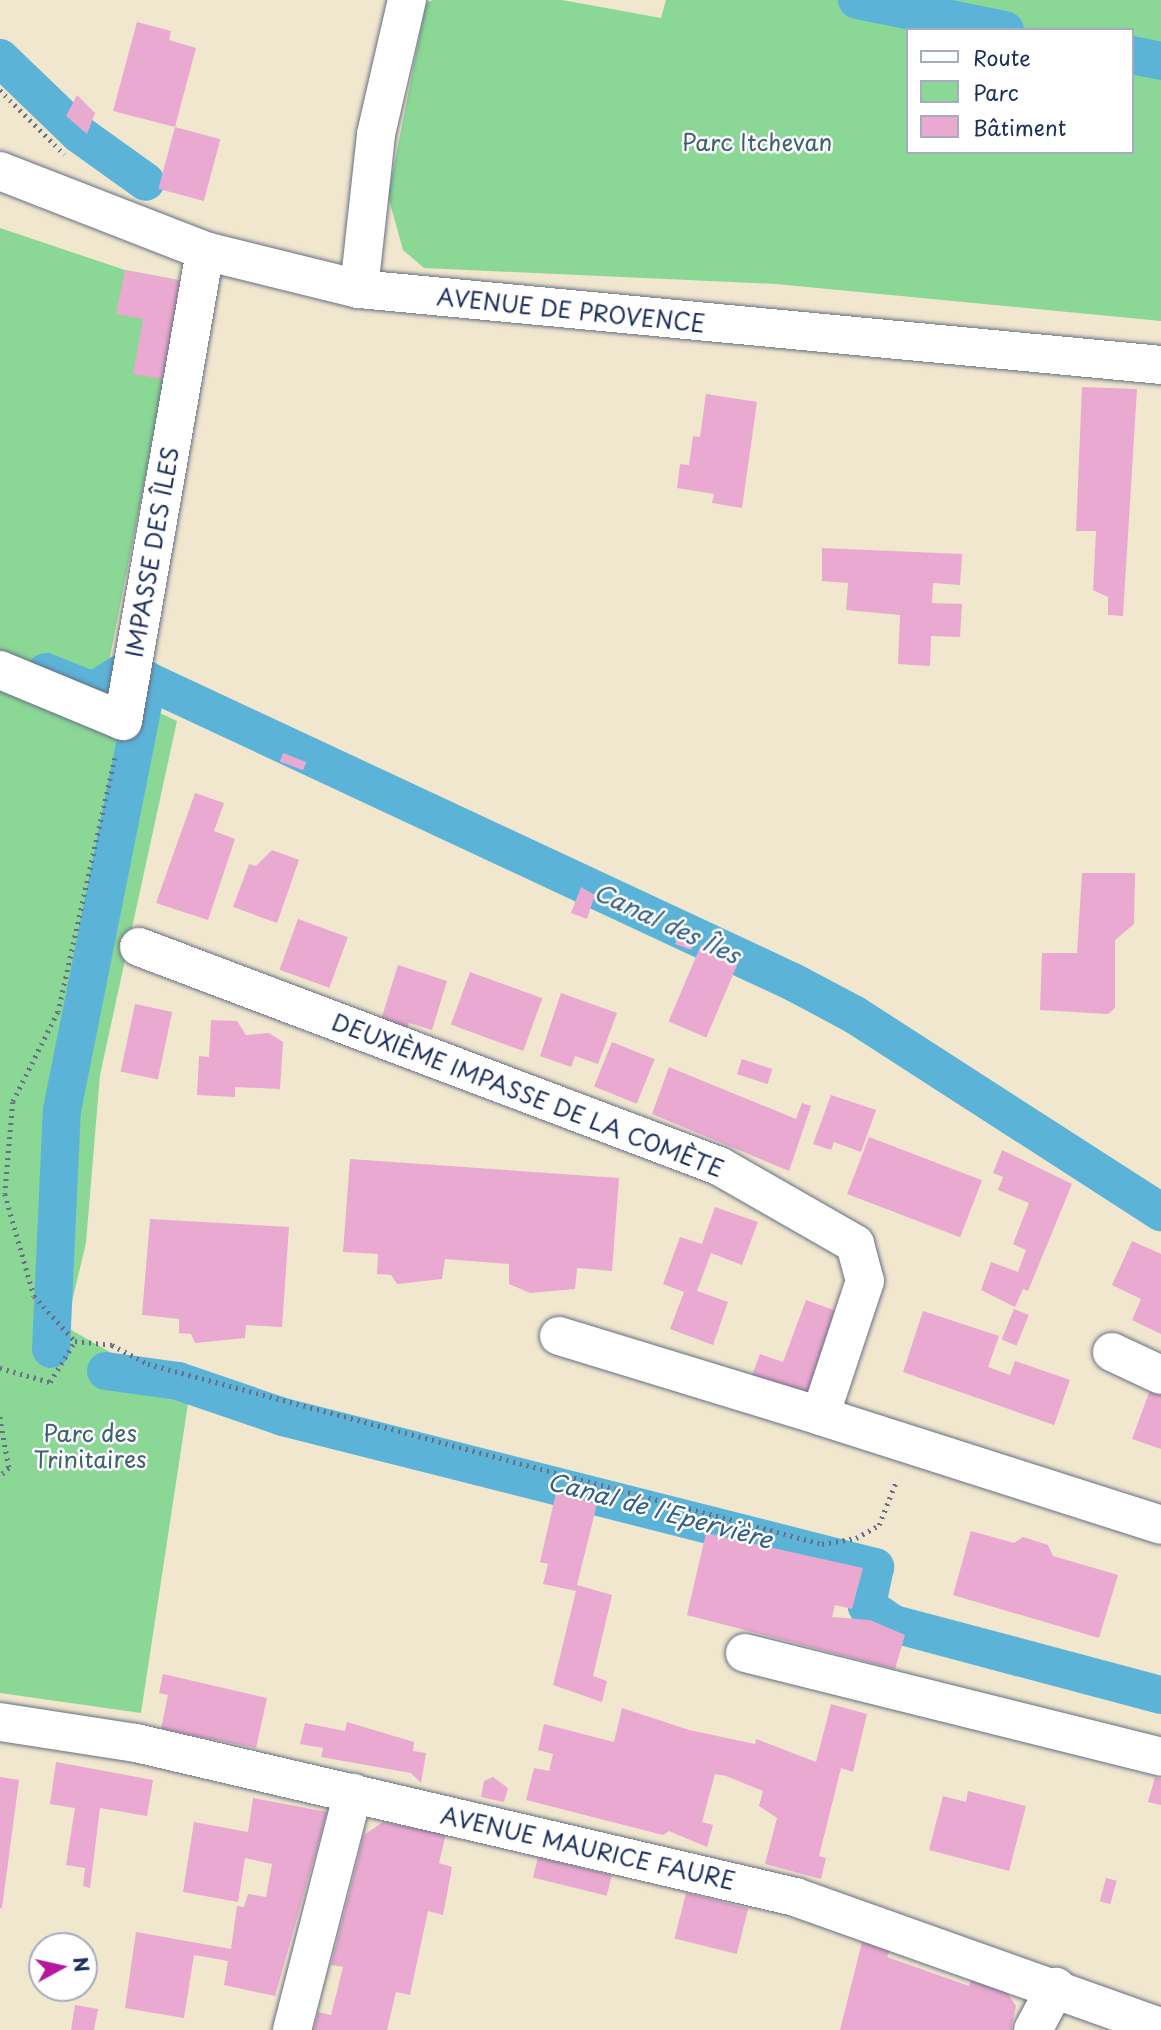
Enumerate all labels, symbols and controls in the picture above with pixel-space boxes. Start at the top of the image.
legend [906,28,1133,154]
text: Route [973,41,1031,73]
text: Parc [973,76,1019,108]
text: Bâtiment [973,111,1066,143]
park label: Parc Itchevan [682,128,832,156]
street label: AVENUE DE PROVENCE [435,282,707,338]
street label: IMPASSE DES ÎLES [120,444,184,660]
water label: Canal des Îles [589,876,745,970]
street label: DEUXIÈME IMPASSE DE LA COMÈTE [327,1007,729,1183]
park label: Parc des Trinitaires [34,1419,146,1473]
water label: Canal de l'Epervière [544,1466,776,1554]
street label: AVENUE MAURICE FAURE [439,1801,737,1895]
north arrow [28,1932,98,2002]
text: N [67,1955,97,1974]

